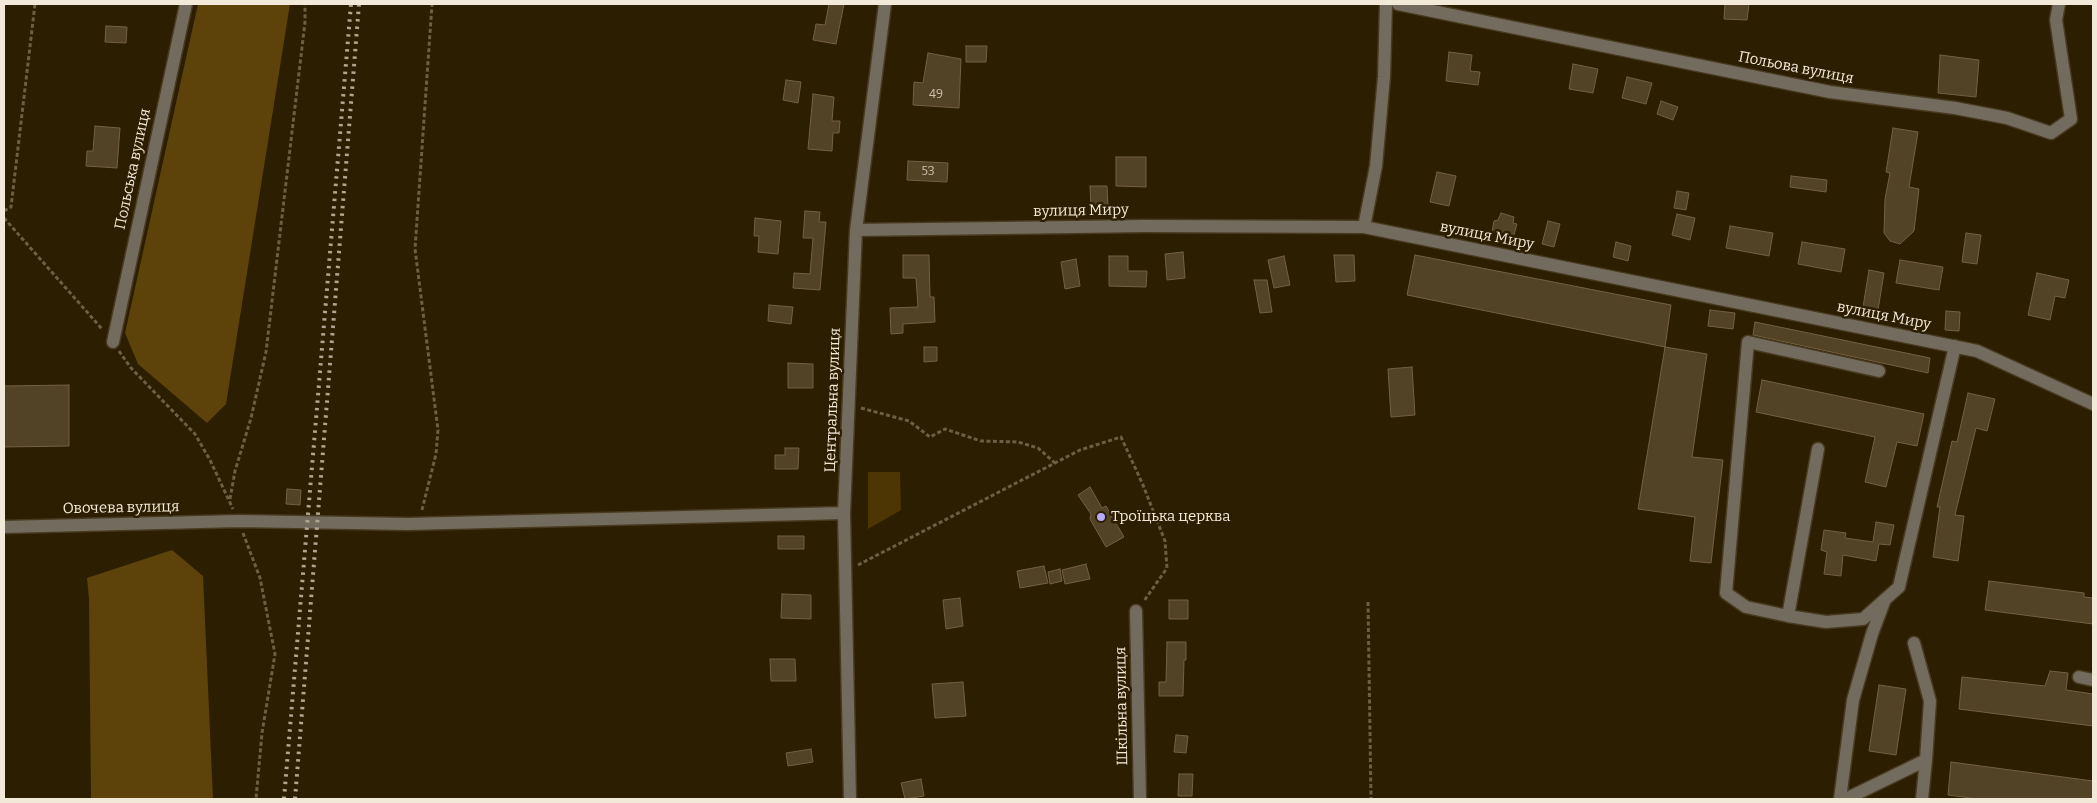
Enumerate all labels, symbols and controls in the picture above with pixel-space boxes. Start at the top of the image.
street label: Польова вулиця [1737,48,1855,88]
house number: 49 [929,88,943,102]
street label: Польська вулиця [111,107,155,231]
house number: 53 [922,165,934,179]
street label: вулиця Миру [1033,201,1129,221]
street label: вулиця Миру [1438,218,1536,254]
street label: вулиця Миру [1835,298,1933,334]
street label: Центральна вулиця [821,327,845,473]
street label: Овочева вулиця [62,498,180,518]
place label: Троїцька церква [1111,508,1230,526]
marker: Троїцька церква [1095,511,1107,523]
street label: Шкільна вулиця [1112,647,1132,765]

